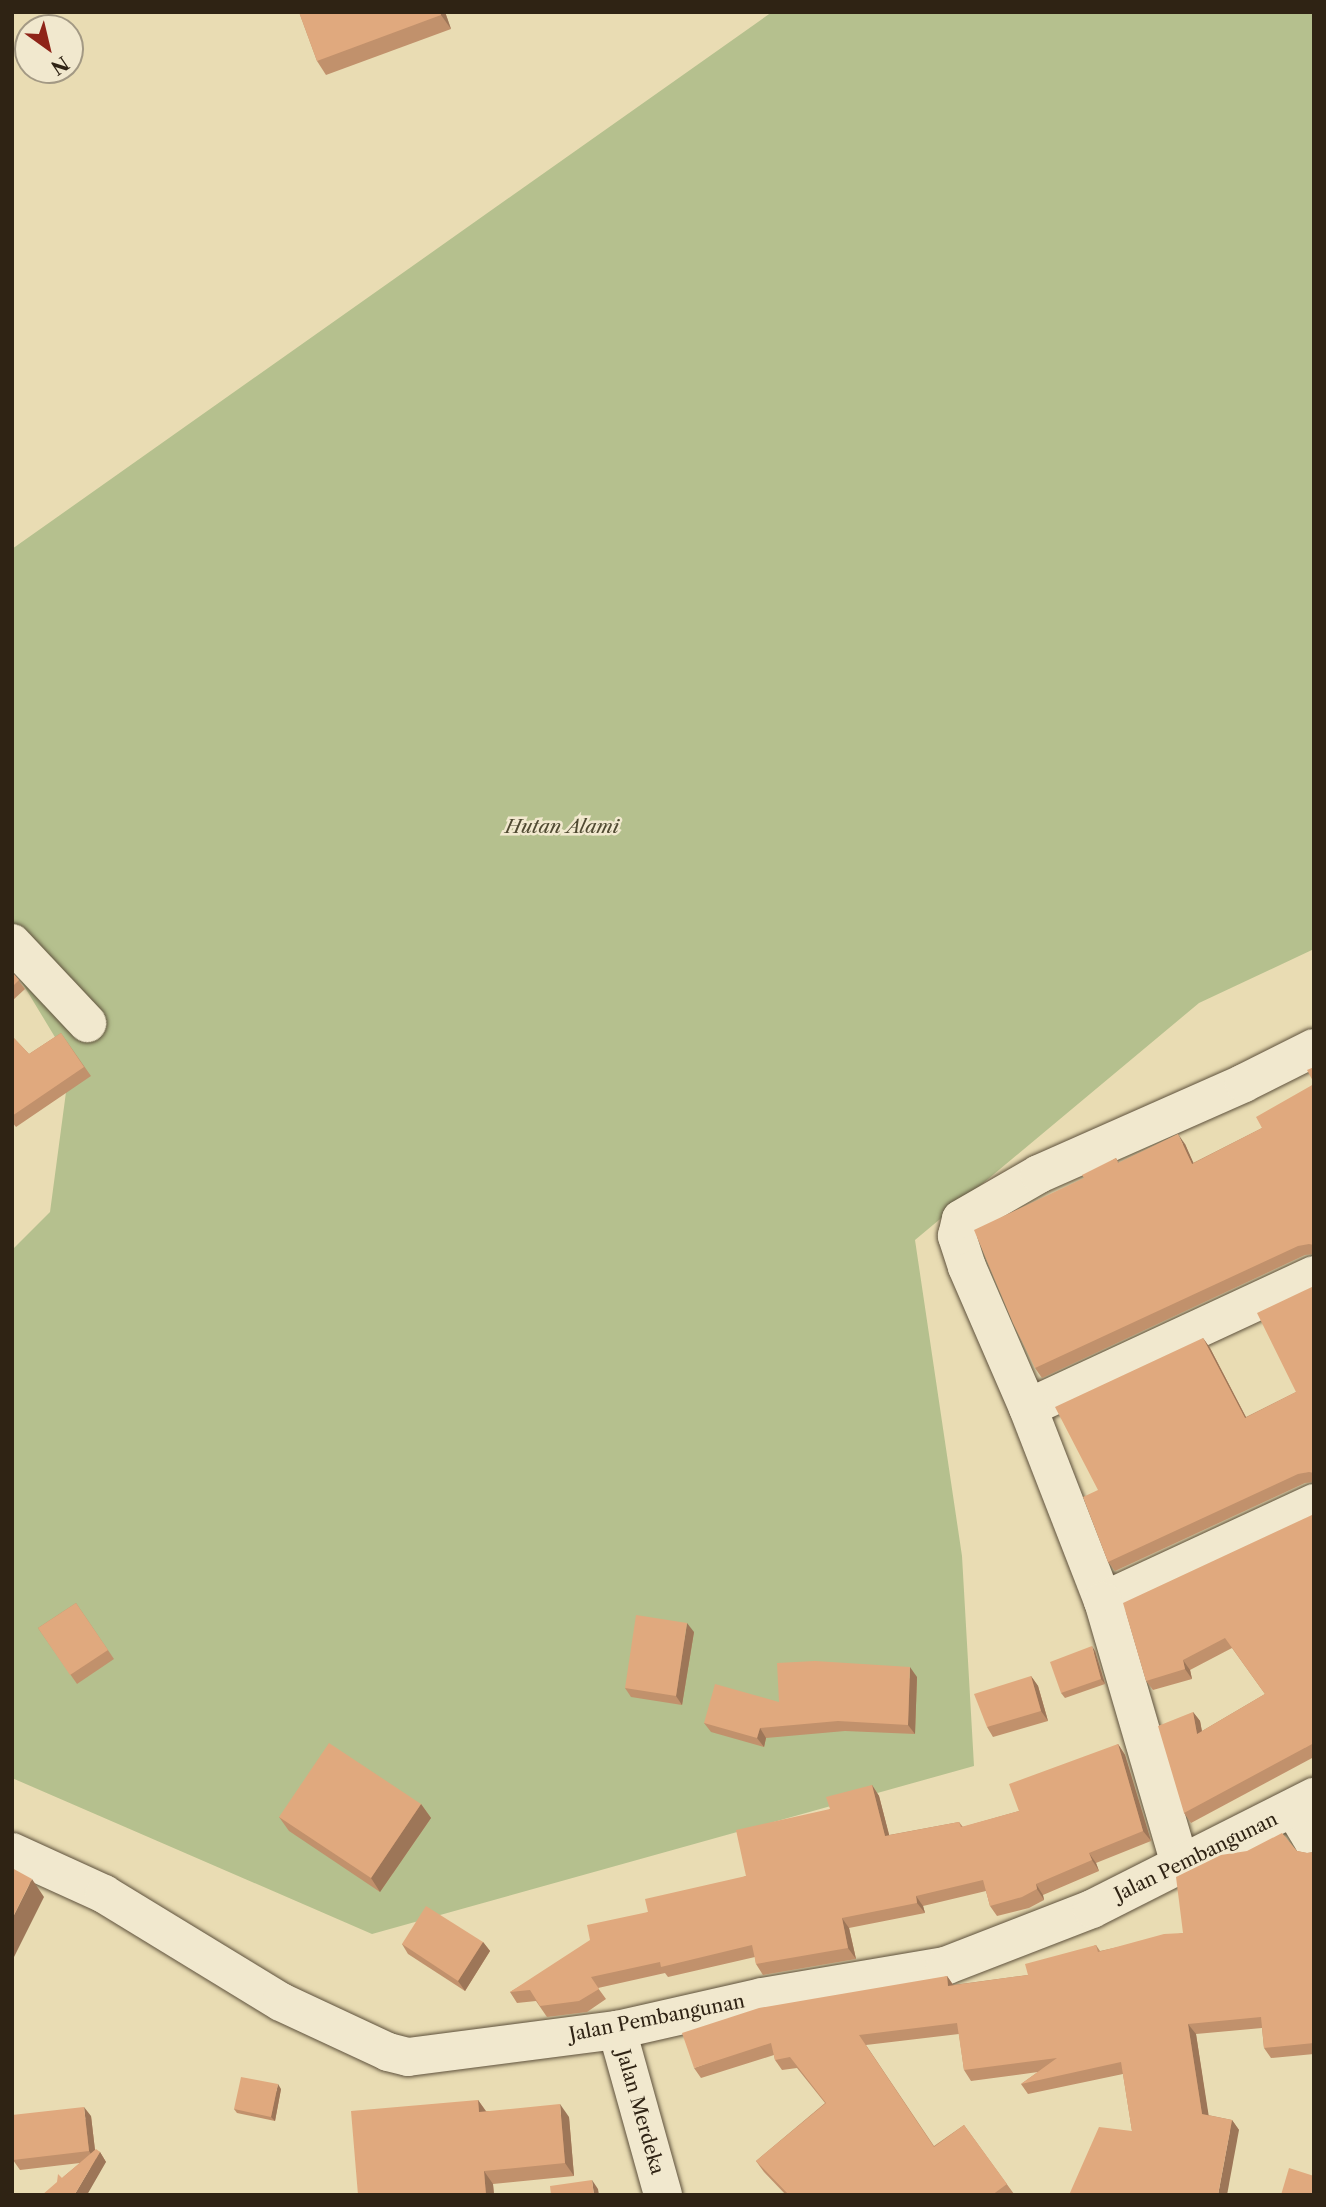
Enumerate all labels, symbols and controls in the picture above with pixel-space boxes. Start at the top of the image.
north arrow [14,14,84,84]
text: N [47,51,73,79]
park label: Hutan Alami [505,816,619,838]
street label: Jalan Pembangunan [1111,1808,1281,1906]
street label: Jalan Pembangunan [567,1990,747,2046]
street label: Jalan Merdeka [611,2047,669,2177]

